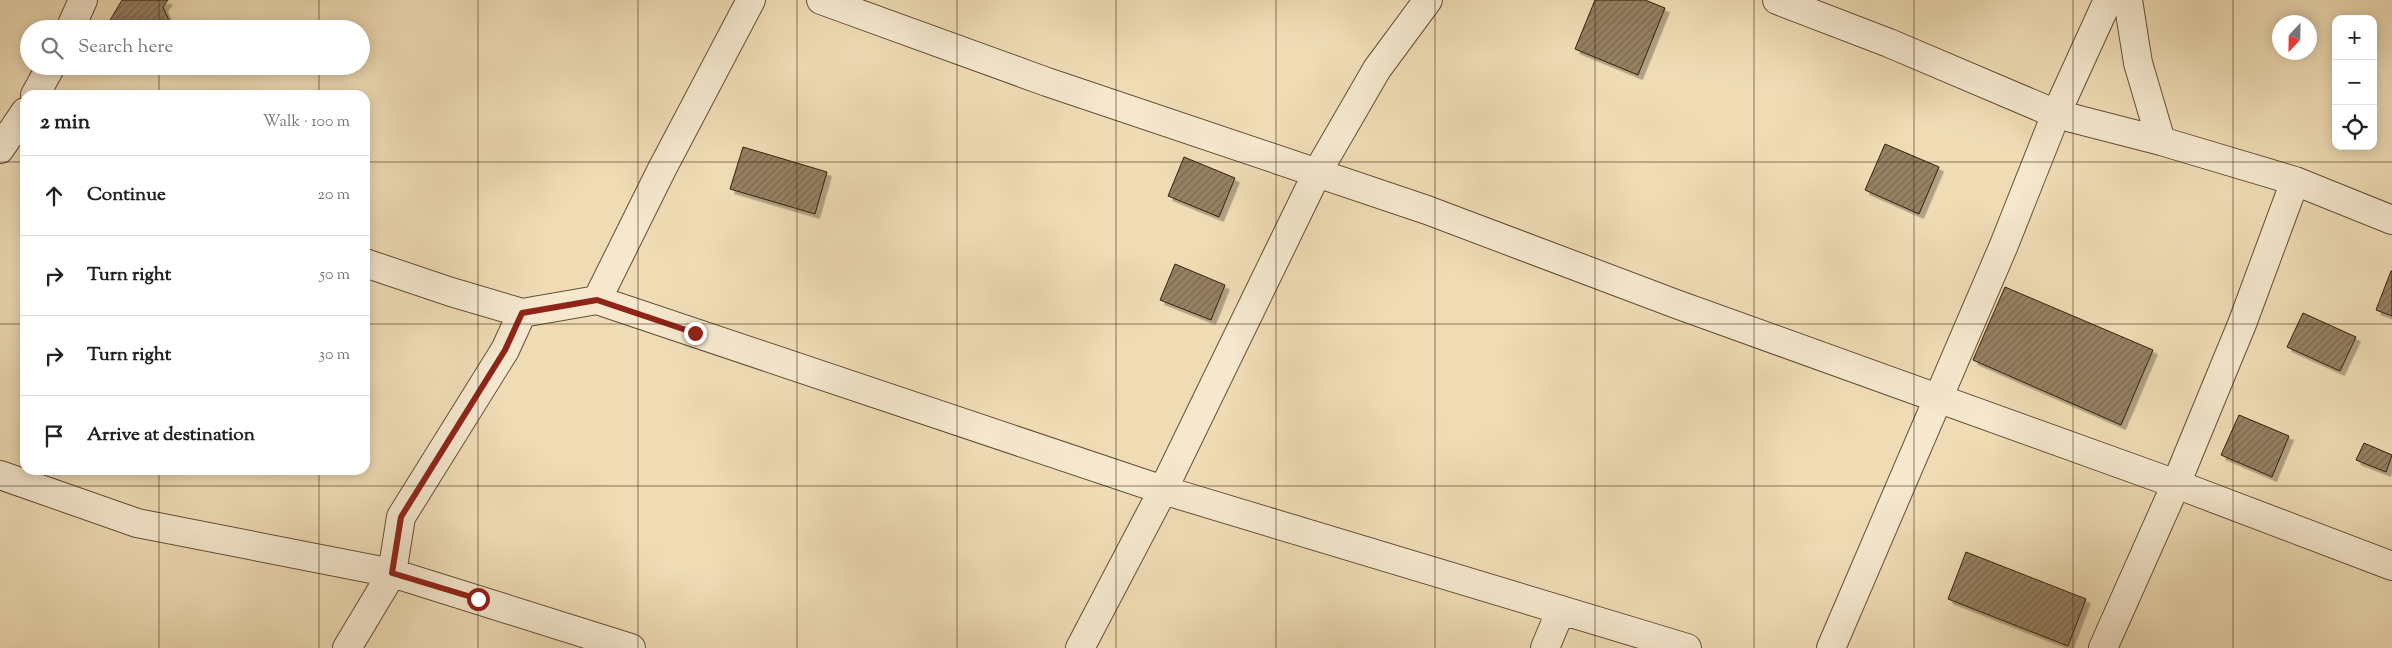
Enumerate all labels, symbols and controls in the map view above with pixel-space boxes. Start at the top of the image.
north arrow [2272,15,2317,60]
map controls [2332,15,2377,150]
button: + [2332,15,2377,60]
search box [20,20,370,75]
icon: search [38,34,66,62]
text: Search here [78,34,173,61]
button: − [2332,60,2377,105]
button: locate [2332,105,2377,150]
text: 2 min [40,108,90,138]
text: Walk · 100 m [263,111,350,134]
icon: ahead [40,182,68,210]
text: Continue [87,182,166,209]
text: 20 m [317,184,350,207]
icon: right [40,262,68,290]
text: Turn right [87,262,171,289]
text: 50 m [319,264,350,287]
route end [684,322,707,345]
icon: right [40,342,68,370]
text: Turn right [87,342,171,369]
text: 30 m [319,344,350,367]
icon: arrive [40,422,68,450]
text: Arrive at destination [87,422,255,449]
route start [467,588,490,611]

